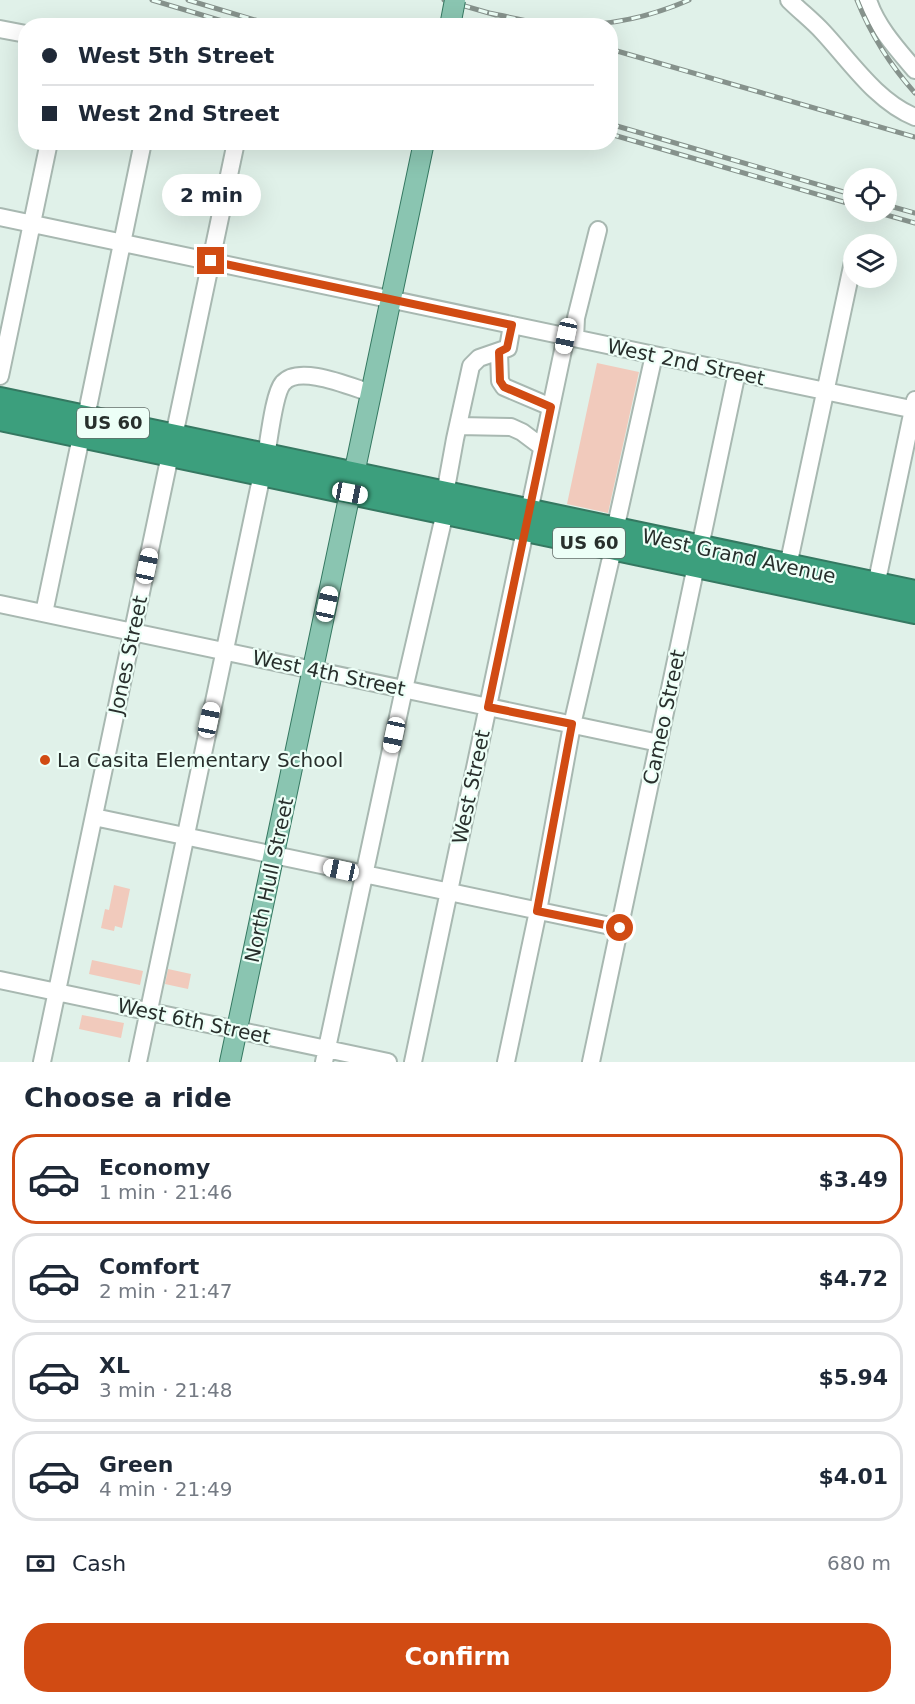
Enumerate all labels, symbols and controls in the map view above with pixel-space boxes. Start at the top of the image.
text: West 5th Street [78,43,274,68]
text: West 2nd Street [78,101,280,126]
map controls [843,168,897,288]
button: locate [843,168,897,222]
callout: 2 min [162,174,260,216]
text: 2 min [180,183,243,207]
button: layers [843,234,897,288]
route end [197,247,224,274]
car [553,317,579,355]
street label: West 2nd Street [605,334,767,390]
road number: US 60 [77,408,149,438]
car [331,481,369,505]
street label: West Grand Avenue [640,524,838,588]
road number: US 60 [553,528,625,558]
car [134,547,160,585]
car [314,585,340,623]
street label: Jones Street [103,593,152,718]
street label: West 4th Street [250,645,408,701]
street label: Cameo Street [638,647,690,787]
car [196,701,222,739]
car [381,716,407,754]
street label: West Street [447,727,495,846]
place label: La Casita Elementary School [57,748,343,772]
marker: La Casita Elementary School [38,753,52,767]
street label: North Hull Street [240,795,298,965]
car [322,857,360,883]
route start [606,914,633,941]
street label: West 6th Street [115,993,273,1049]
text: Choose a ride [24,1082,232,1113]
icon: car [27,1152,81,1206]
text: Economy [99,1155,210,1180]
text: $3.49 [818,1167,888,1192]
text: 1 min · 21:46 [99,1180,233,1204]
icon: car [27,1251,81,1305]
text: Comfort [99,1254,199,1279]
text: $4.72 [818,1266,888,1291]
text: 2 min · 21:47 [99,1279,233,1303]
icon: car [27,1350,81,1404]
text: XL [99,1353,130,1378]
text: $5.94 [818,1365,888,1390]
text: 3 min · 21:48 [99,1378,233,1402]
icon: car [27,1449,81,1503]
text: Green [99,1452,173,1477]
text: $4.01 [818,1464,888,1489]
text: 4 min · 21:49 [99,1477,233,1501]
icon: cash [24,1547,57,1580]
text: Cash [72,1551,126,1576]
text: 680 m [827,1551,891,1575]
button: Confirm [24,1623,891,1692]

